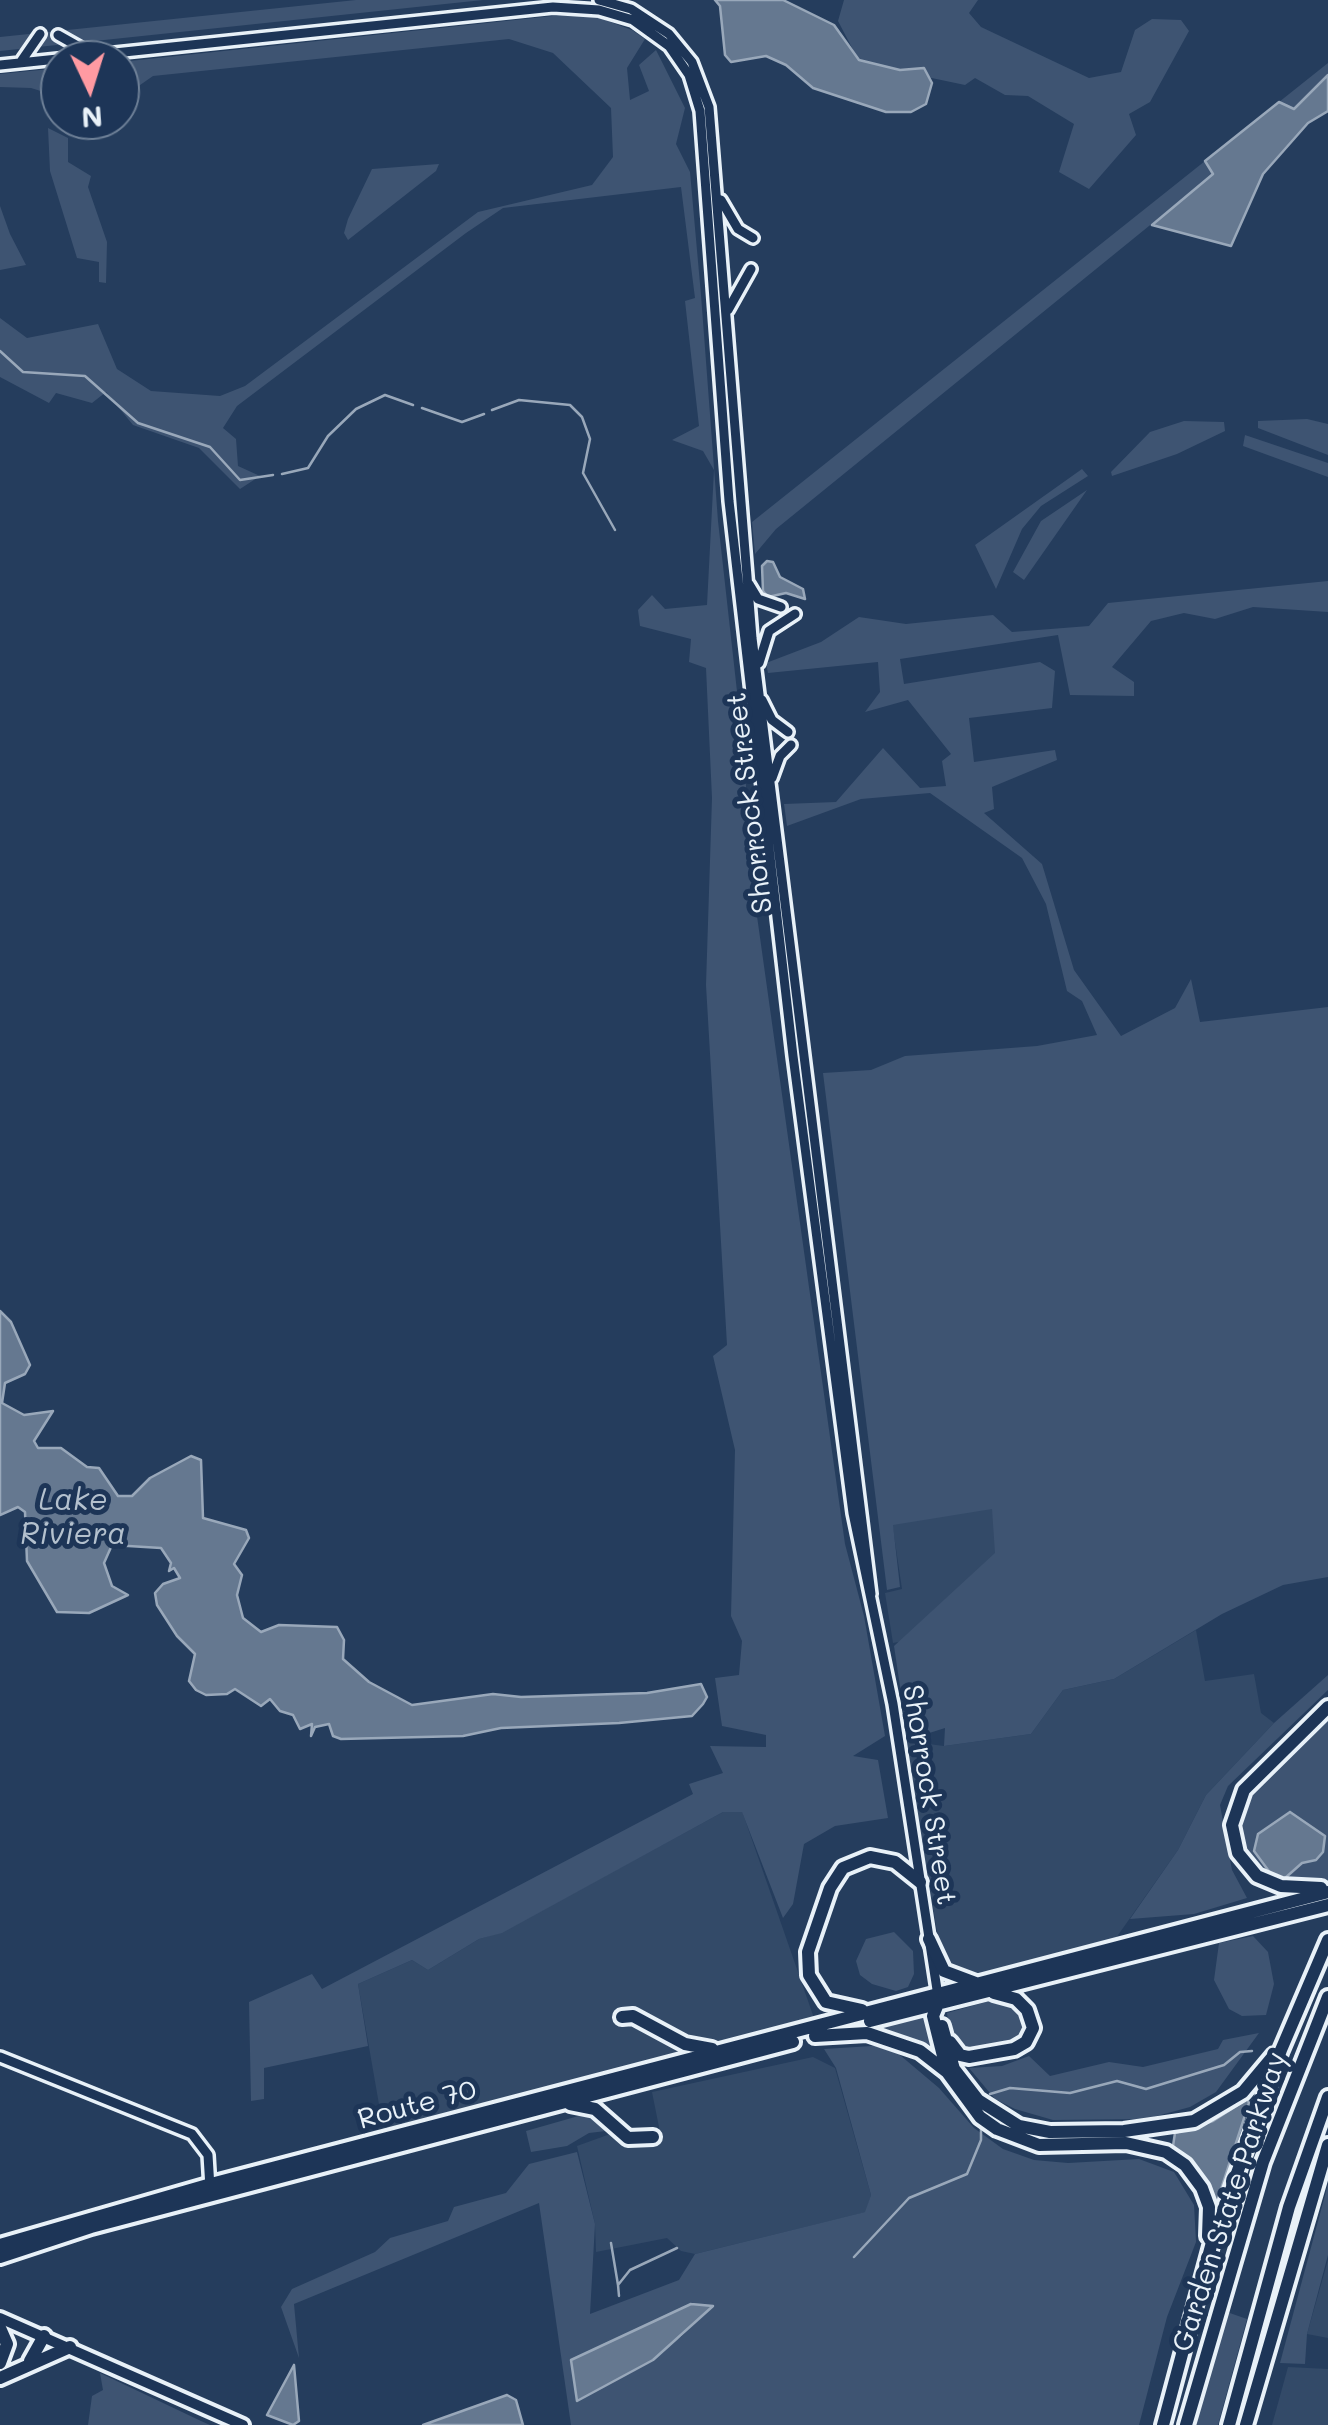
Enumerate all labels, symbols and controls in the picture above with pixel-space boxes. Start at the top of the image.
north arrow [40,40,140,140]
text: N [80,99,104,137]
street label: Shorrock Street [720,691,780,915]
water label: Lake Riviera [20,1483,126,1554]
street label: Shorrock Street [895,1683,963,1907]
street label: Garden State Parkway [1166,2048,1294,2356]
street label: Route 70 [354,2073,480,2137]

